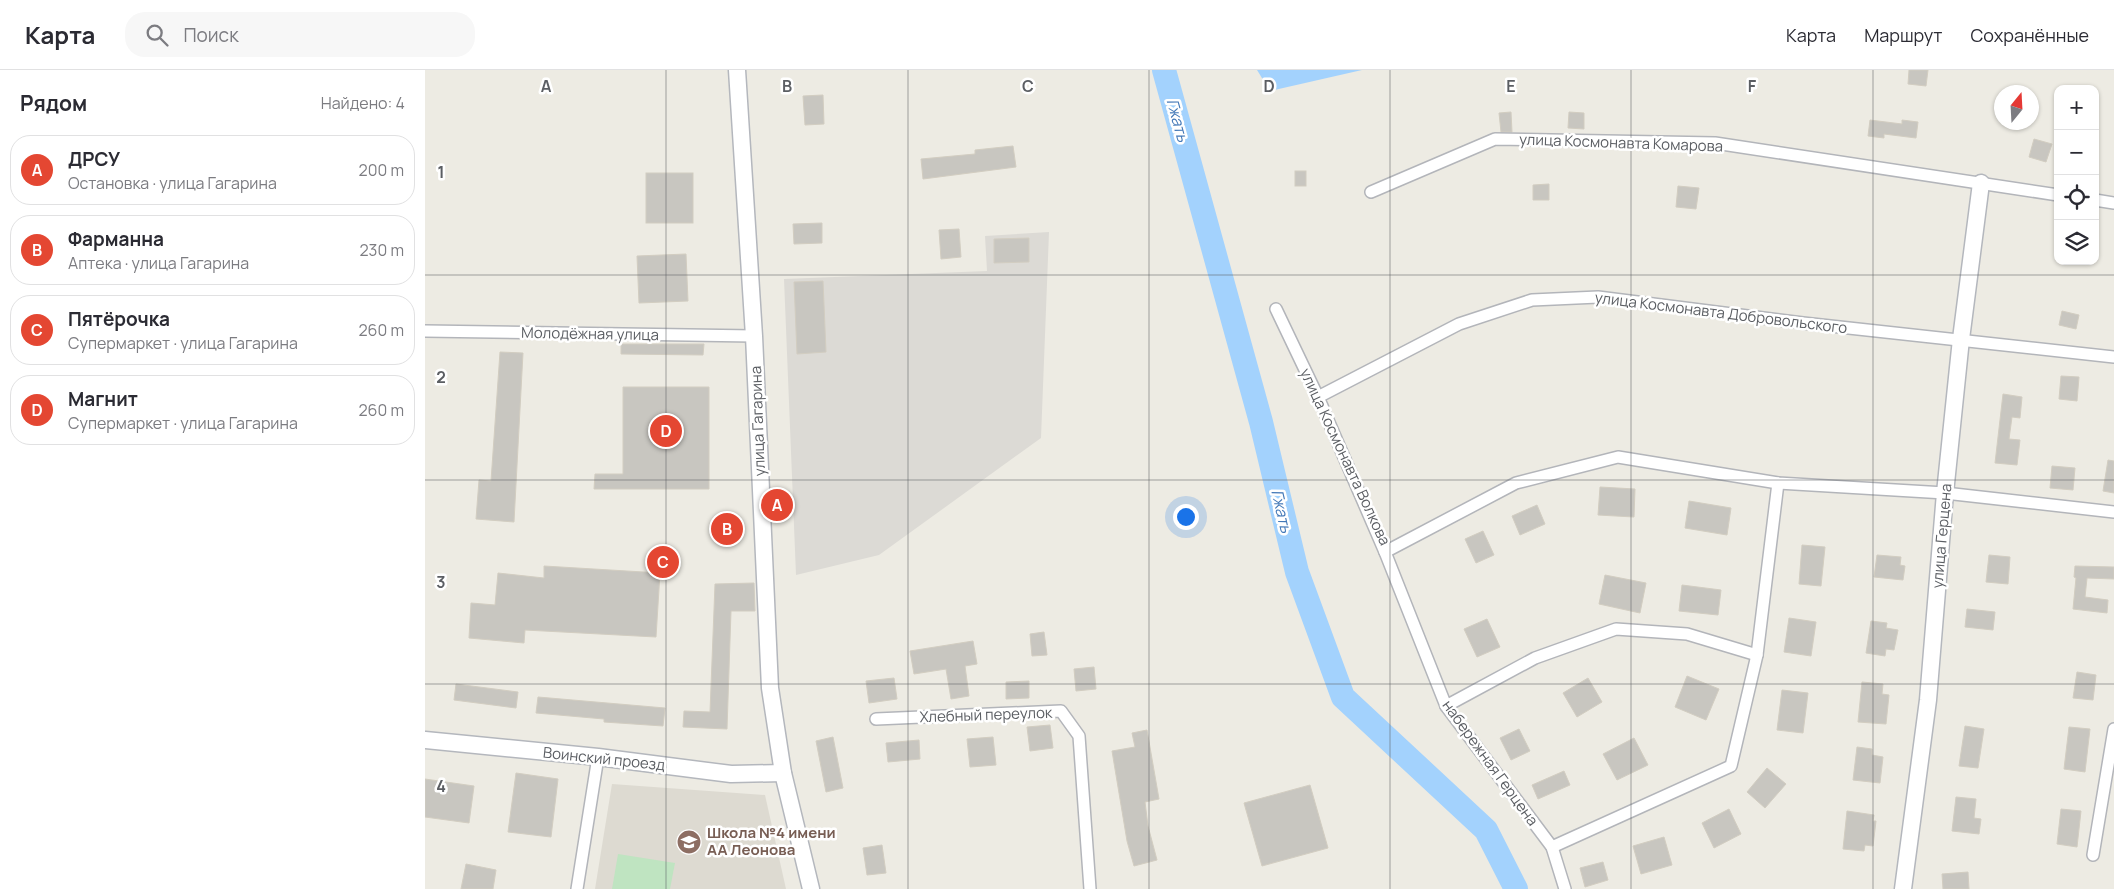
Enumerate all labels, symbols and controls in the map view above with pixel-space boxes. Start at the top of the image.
search box [125,12,475,57]
text: Карта [25,18,95,51]
icon: search [143,21,171,49]
text: Поиск [183,22,239,48]
text: Карта [1786,23,1836,47]
text: Маршрут [1864,23,1942,47]
text: Сохранённые [1970,23,2089,47]
text: A [541,75,552,97]
text: B [782,75,792,97]
text: C [1022,75,1034,97]
text: D [1263,75,1275,97]
text: E [1506,75,1516,97]
text: F [1748,75,1757,97]
north arrow [1994,85,2039,130]
map controls [2054,85,2099,265]
button: + [2054,85,2099,130]
text: Рядом [20,89,87,117]
text: Найдено: 4 [321,92,405,114]
water label: Гжать [1162,96,1194,144]
street label: улица Космонавта Комарова [1519,128,1723,157]
button: − [2054,130,2099,175]
text: ДРСУ [68,146,120,172]
text: A [32,159,42,181]
text: 200 m [359,159,404,181]
text: 1 [437,161,445,183]
text: Остановка · улица Гагарина [68,172,277,194]
button: locate [2054,175,2099,220]
button: layers [2054,220,2099,265]
text: Фарманна [68,226,164,252]
text: B [32,239,42,261]
text: 230 m [360,239,404,261]
text: Аптека · улица Гагарина [68,252,249,274]
street label: улица Космонавта Добровольского [1594,287,1849,338]
text: Пятёрочка [68,306,170,332]
text: C [31,319,43,341]
text: 260 m [358,319,404,341]
street label: Молодёжная улица [521,322,659,345]
text: Супермаркет · улица Гагарина [68,332,298,354]
street label: улица Космонавта Волкова [1295,365,1396,549]
text: 2 [436,366,446,388]
street label: улица Гагарина [745,366,770,476]
text: Магнит [68,386,138,412]
text: D [31,399,43,421]
text: 260 m [358,399,404,421]
text: Супермаркет · улица Гагарина [68,412,298,434]
pin: D [650,412,682,450]
street label: улица Герцена [1926,483,1957,589]
pin: A [761,486,793,524]
water label: Гжать [1266,487,1298,535]
your location [1173,504,1199,530]
pin: B [711,510,743,548]
pin: C [647,543,679,581]
text: 3 [436,571,446,593]
street label: набережная Герцена [1438,696,1543,830]
street label: Хлебный переулок [919,702,1053,727]
street label: Воинский проезд [542,742,666,775]
text: 4 [436,775,446,797]
place label: Школа №4 имени АА Леонова [707,822,836,860]
school or university icon: Школа №4 имени АА Леонова [676,829,702,855]

